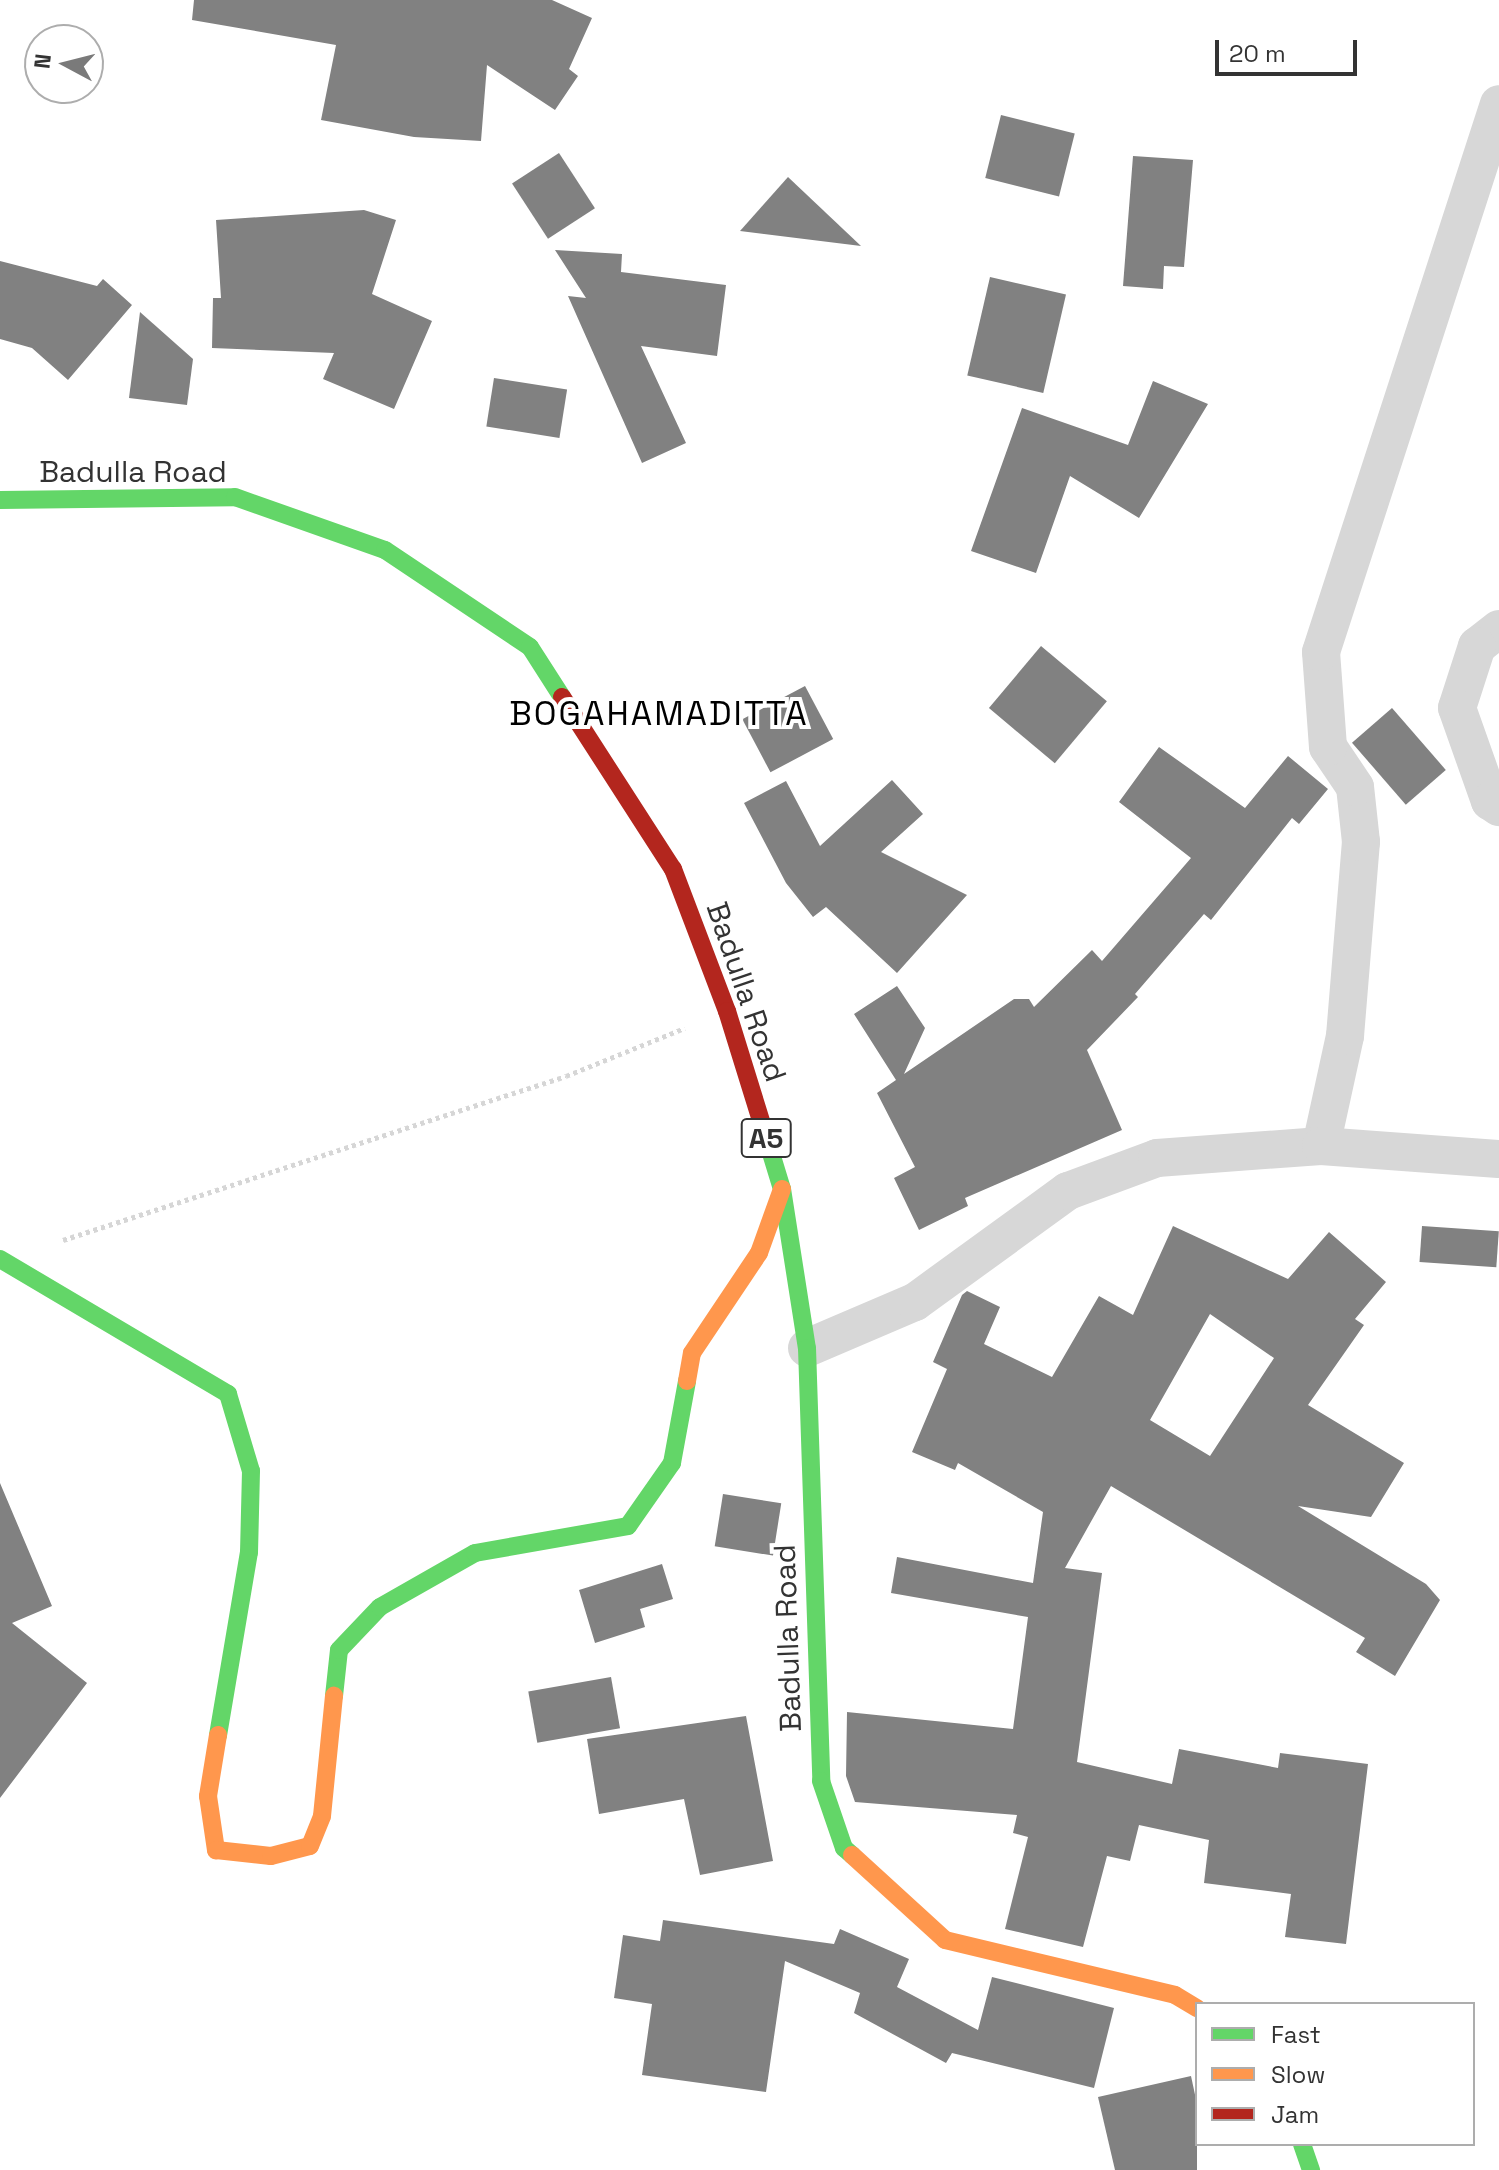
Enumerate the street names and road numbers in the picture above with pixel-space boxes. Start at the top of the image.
street label: Badulla Road [39,454,227,490]
street label: Badulla Road [698,897,794,1087]
road number: A5 [740,1114,792,1162]
street label: Badulla Road [767,1544,809,1732]

